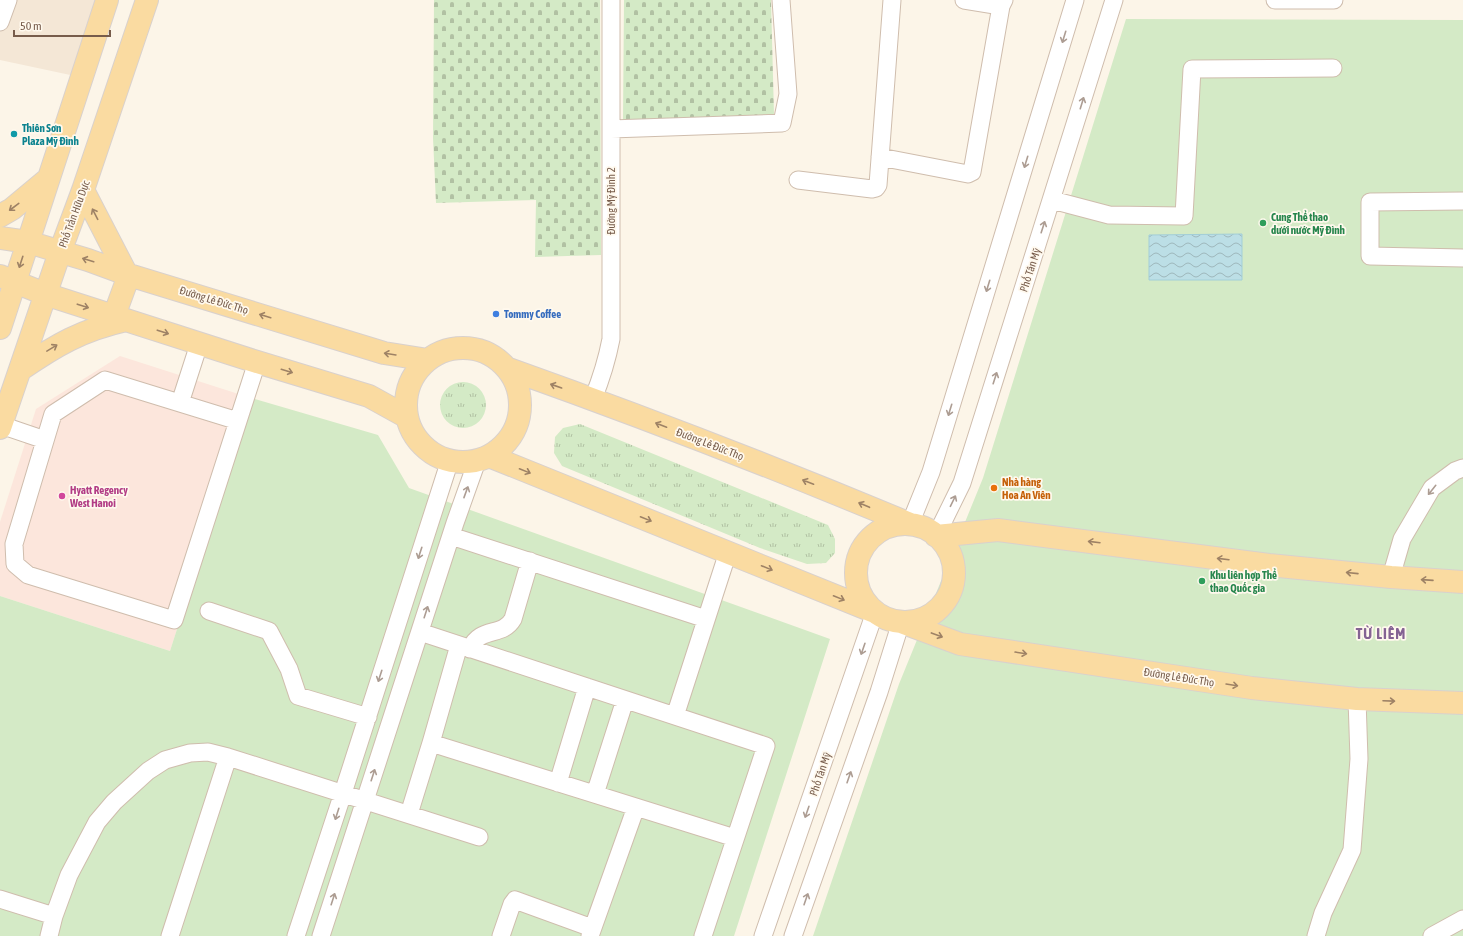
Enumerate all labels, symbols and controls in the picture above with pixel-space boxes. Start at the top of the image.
scale bar [14,12,110,38]
text: 50 m [20,19,42,33]
one-way arrow [1060,31,1067,44]
one-way arrow [1079,97,1086,110]
place label: Thiên Sơn Plaza Mỹ Đình [22,122,79,147]
marker: Thiên Sơn Plaza Mỹ Đình [9,129,19,139]
one-way arrow [1022,155,1029,168]
street label: Đường Mỹ Đình 2 [605,167,617,235]
street label: Phố Trần Hữu Dực [56,178,93,250]
one-way arrow [8,203,19,211]
one-way arrow [91,208,98,220]
place label: Cung Thể thao dưới nước Mỹ Đình [1271,210,1345,236]
marker: Cung Thể thao dưới nước Mỹ Đình [1258,218,1268,228]
one-way arrow [1040,221,1047,234]
street label: Phố Tân Mỹ [1017,246,1043,293]
one-way arrow [17,256,24,269]
one-way arrow [82,256,95,263]
one-way arrow [984,279,991,292]
street label: Đường Lê Đức Thọ [178,284,250,317]
one-way arrow [76,303,89,310]
place label: Tommy Coffee [504,308,561,320]
marker: Tommy Coffee [491,309,501,319]
one-way arrow [259,312,272,319]
one-way arrow [156,329,169,336]
one-way arrow [46,344,58,352]
one-way arrow [384,349,397,357]
one-way arrow [280,368,293,375]
one-way arrow [992,371,999,384]
one-way arrow [550,382,563,389]
one-way arrow [946,404,953,417]
one-way arrow [655,421,667,429]
street label: Đường Lê Đức Thọ [674,426,745,463]
one-way arrow [519,468,531,475]
place label: Nhà hàng Hoa An Viên [1002,476,1051,501]
one-way arrow [802,478,814,486]
marker: Nhà hàng Hoa An Viên [989,483,999,493]
place label: Hyatt Regency West Hanoi [69,484,128,509]
one-way arrow [1427,485,1436,495]
one-way arrow [462,486,470,498]
marker: Hyatt Regency West Hanoi [57,491,67,501]
one-way arrow [950,495,957,507]
one-way arrow [859,501,871,508]
one-way arrow [640,516,652,524]
one-way arrow [1088,539,1101,546]
one-way arrow [416,546,423,559]
one-way arrow [1217,555,1230,563]
one-way arrow [760,564,772,572]
place label: Khu liên hợp Thể thao Quốc gia [1209,568,1277,594]
one-way arrow [1346,570,1359,577]
marker: Khu liên hợp Thể thao Quốc gia [1197,576,1207,586]
one-way arrow [1421,576,1434,583]
one-way arrow [833,594,845,602]
one-way arrow [423,606,431,618]
district label: TỪ LIÊM [1356,625,1406,642]
one-way arrow [931,632,943,640]
one-way arrow [858,643,866,655]
one-way arrow [1014,649,1027,657]
street label: Đường Lê Đức Thọ [1143,666,1215,689]
one-way arrow [376,670,384,682]
one-way arrow [1225,681,1238,689]
one-way arrow [1382,697,1395,704]
street label: Phố Tân Mỹ [807,750,833,797]
one-way arrow [370,770,378,782]
one-way arrow [846,770,853,783]
one-way arrow [802,805,810,817]
one-way arrow [332,807,340,819]
one-way arrow [330,893,338,905]
one-way arrow [803,893,810,906]

